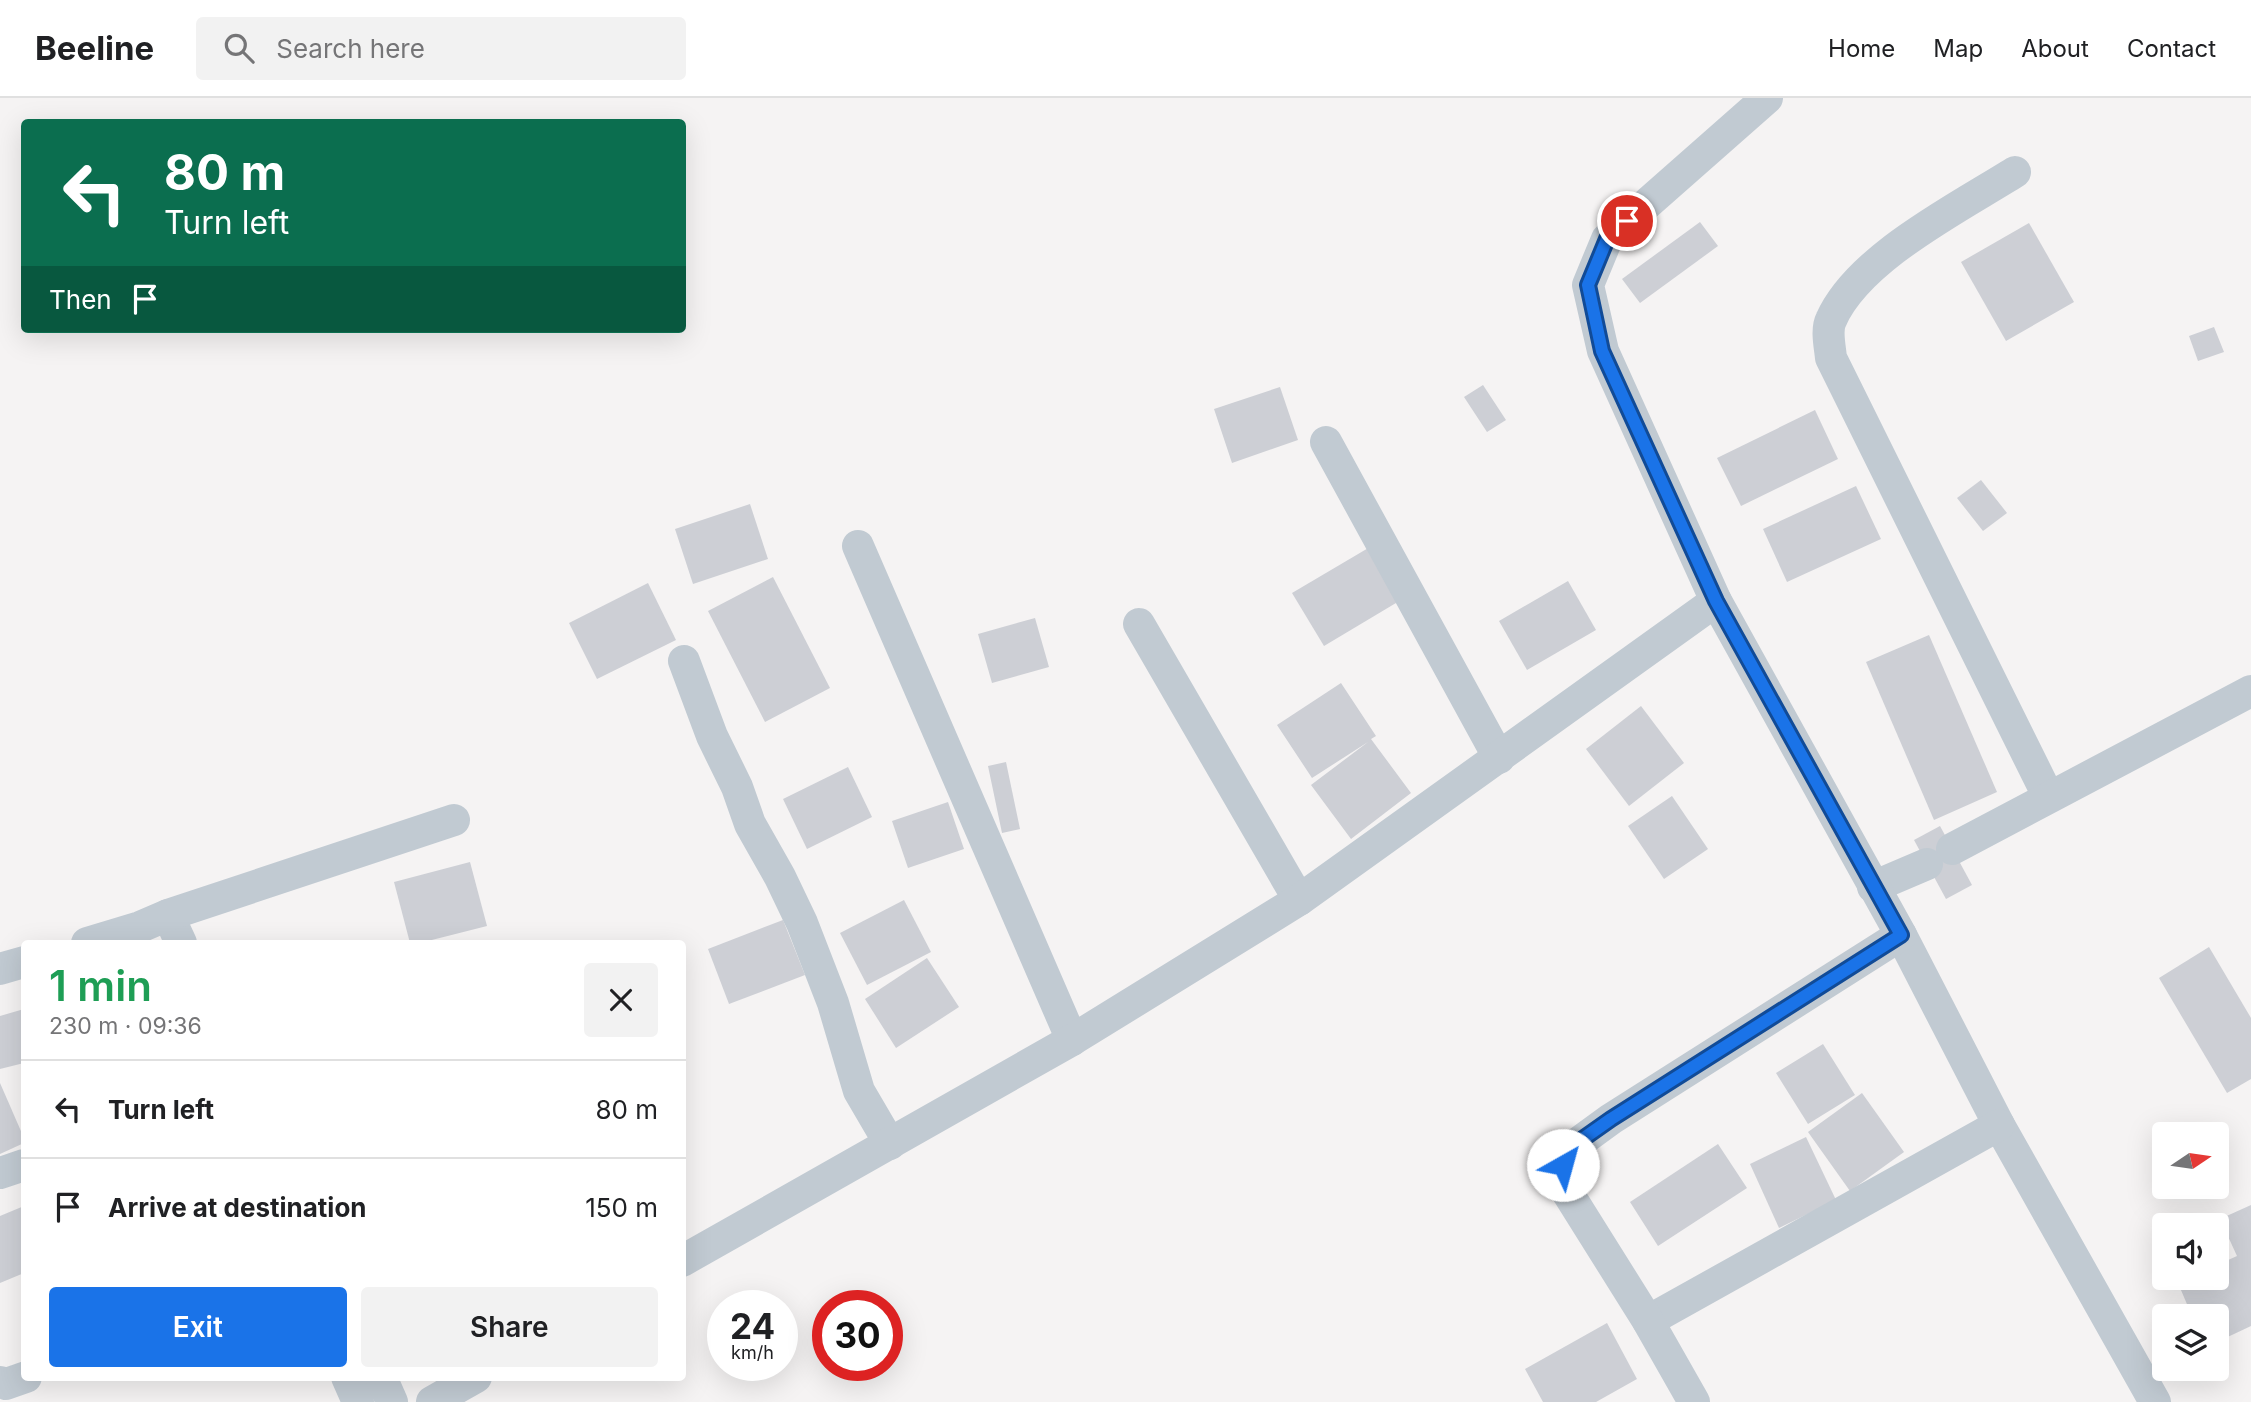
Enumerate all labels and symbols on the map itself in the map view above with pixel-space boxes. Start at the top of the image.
pin [1597,191,1657,251]
north arrow [2152,1122,2230,1199]
position arrow [1526,1128,1600,1202]
speed limit sign: 30 [812,1290,903,1381]

